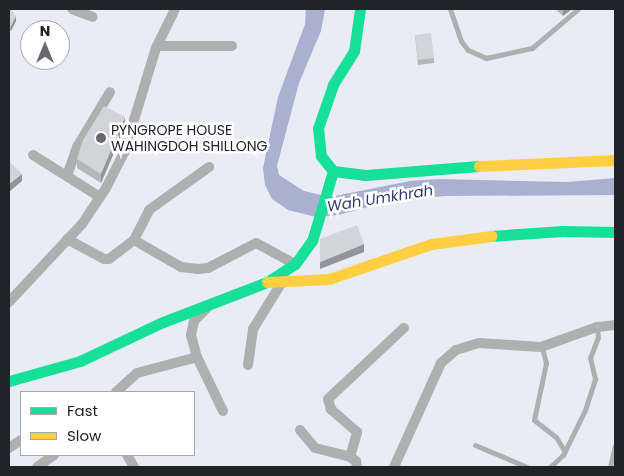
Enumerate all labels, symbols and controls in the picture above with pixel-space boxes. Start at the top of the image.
north arrow [20,20,70,70]
text: N [40,21,50,41]
place label: PYNGROPE HOUSE WAHINGDOH SHILLONG [111,122,267,154]
marker: PYNGROPE HOUSE WAHINGDOH SHILLONG [95,132,107,144]
water label: Wah Umkhrah [326,181,434,215]
legend [20,391,195,456]
text: Fast [67,400,98,421]
text: Slow [67,425,101,446]

